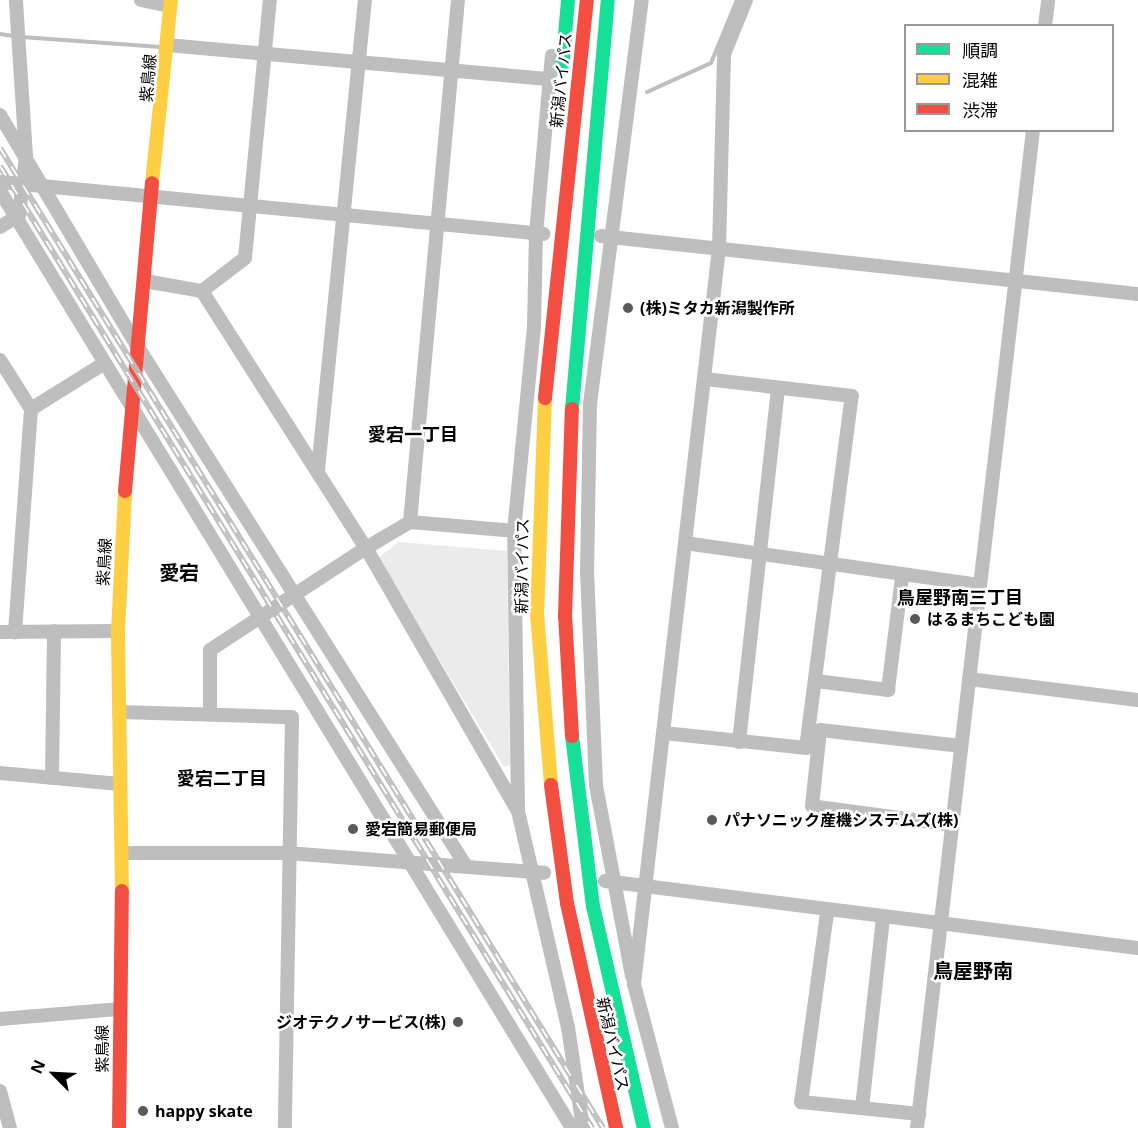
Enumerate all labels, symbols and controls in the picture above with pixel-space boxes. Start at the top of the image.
legend [904,24,1114,132]
street label: 新潟バイパス [546,31,576,129]
text: 順調 [962,38,998,62]
street label: 紫鳥線 [136,53,160,103]
text: 混雑 [962,68,998,92]
text: 渋滞 [962,98,998,122]
place label: (株)ミタカ新潟製作所 [640,298,795,318]
marker: (株)ミタカ新潟製作所 [621,301,635,315]
district label: 愛宕一丁目 [368,423,458,445]
street label: 新潟バイパス [512,518,532,614]
street label: 紫鳥線 [93,538,115,586]
district label: 愛宕 [159,560,199,584]
district label: 鳥屋野南三丁目 [897,586,1023,608]
place label: はるまちこども園 [927,609,1055,629]
marker: はるまちこども園 [908,612,922,626]
district label: 愛宕二丁目 [177,767,267,789]
place label: パナソニック産機システムズ(株) [724,810,959,830]
marker: パナソニック産機システムズ(株) [705,813,719,827]
place label: 愛宕簡易郵便局 [365,819,477,839]
marker: 愛宕簡易郵便局 [346,822,360,836]
district label: 鳥屋野南 [933,958,1013,982]
street label: 新潟バイパス [593,995,633,1093]
place label: ジオテクノサービス(株) [275,1012,446,1032]
marker: ジオテクノサービス(株) [451,1015,465,1029]
street label: 紫鳥線 [92,1025,112,1073]
north arrow [24,1044,84,1104]
text: N [25,1056,50,1077]
place label: happy skate [155,1101,253,1121]
marker: happy skate [136,1104,150,1118]

